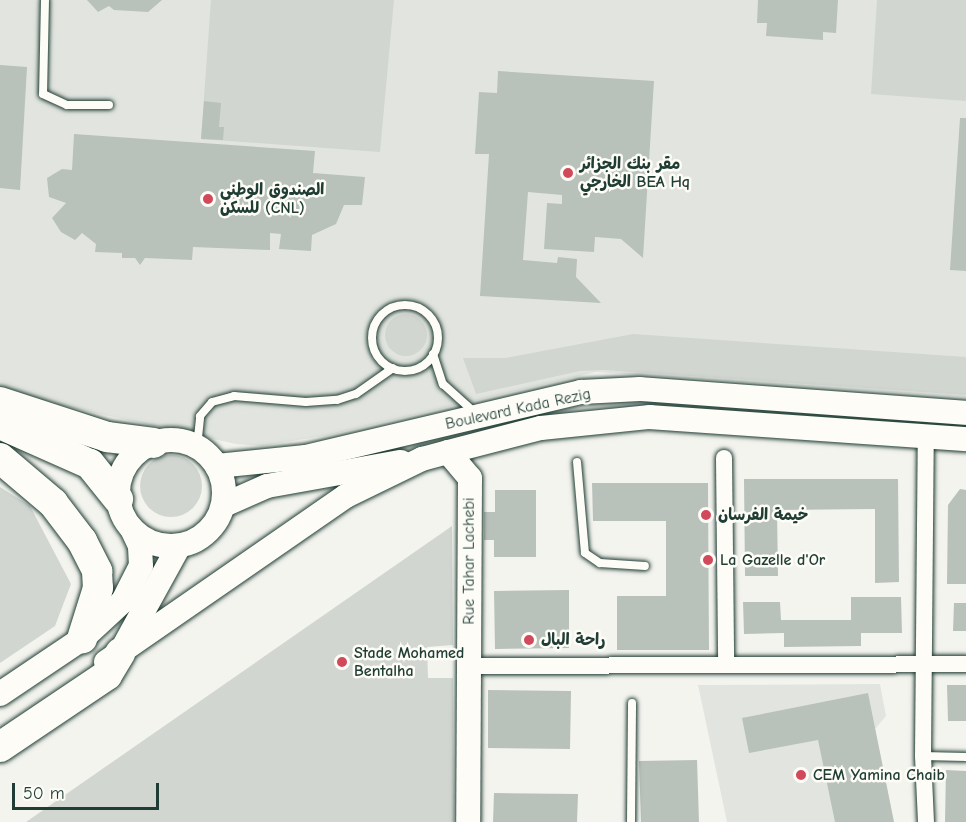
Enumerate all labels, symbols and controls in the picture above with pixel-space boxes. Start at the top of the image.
place label: مقر بنك الجزائر الخارجي BEA Hq [580,154,690,192]
marker: مقر بنك الجزائر الخارجي BEA Hq [561,166,575,180]
place label: الصندوق الوطني للسكن (CNL) [220,180,324,218]
marker: الصندوق الوطني للسكن (CNL) [201,192,215,206]
street label: Boulevard Kada Rezig [444,384,592,434]
street label: Rue Tahar Lachebi [459,497,479,625]
place label: خيمة الفرسان [718,505,808,525]
marker: خيمة الفرسان [699,508,713,522]
place label: La Gazelle d'Or [720,550,825,570]
marker: La Gazelle d'Or [701,553,715,567]
place label: راحة البال [541,630,605,650]
marker: راحة البال [522,633,536,647]
place label: Stade Mohamed Bentalha [354,643,464,681]
marker: Stade Mohamed Bentalha [335,655,349,669]
place label: CEM Yamina Chaib [813,765,945,785]
marker: CEM Yamina Chaib [794,768,808,782]
scale bar [15,771,162,809]
text: 50 m [23,783,65,804]

